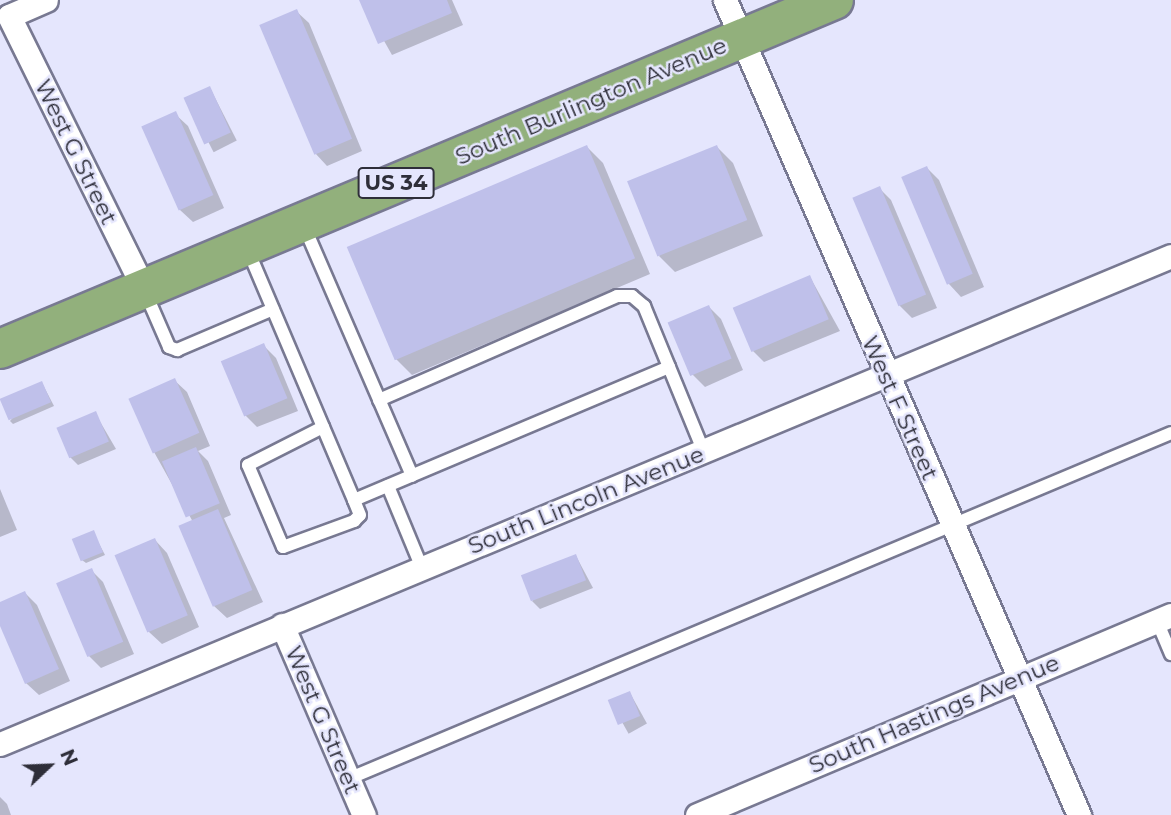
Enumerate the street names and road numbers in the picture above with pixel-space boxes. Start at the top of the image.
street label: South Burlington Avenue [451,31,731,171]
street label: West G Street [29,75,123,229]
road number: US 34 [358,166,434,200]
street label: West F Street [856,332,944,484]
street label: South Lincoln Avenue [464,440,708,560]
street label: West G Street [279,642,367,798]
street label: South Hastings Avenue [805,649,1063,779]

